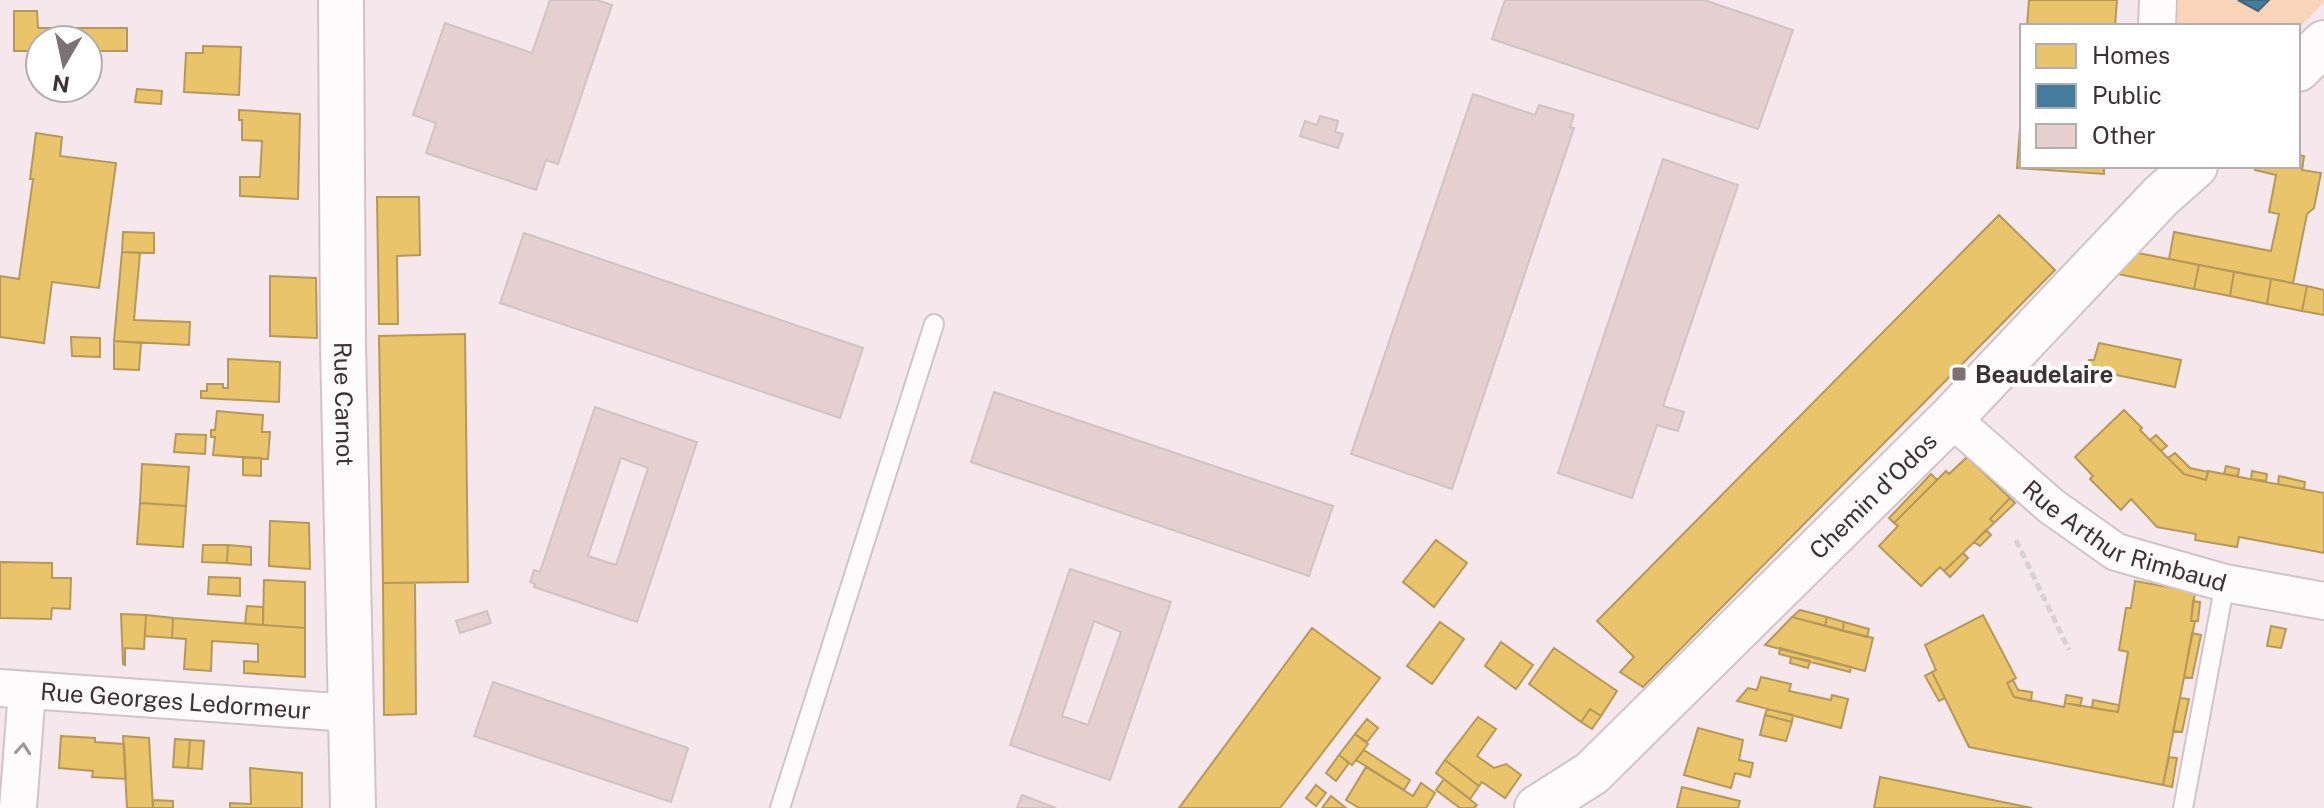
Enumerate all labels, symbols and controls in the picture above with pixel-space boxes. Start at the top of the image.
north arrow [24,24,104,104]
legend [2020,24,2300,168]
text: Homes [2092,41,2170,69]
text: N [50,70,71,98]
text: Public [2092,81,2162,109]
text: Other [2092,121,2156,149]
street label: Rue Carnot [329,341,360,467]
place label: Beaudelaire [1975,360,2113,388]
marker: Beaudelaire [1950,365,1968,383]
street label: Chemin d'Odos [1803,426,1942,564]
street label: Rue Arthur Rimbaud [2017,474,2230,597]
street label: Rue Georges Ledormeur [39,677,312,724]
one-way arrow [14,742,31,755]

